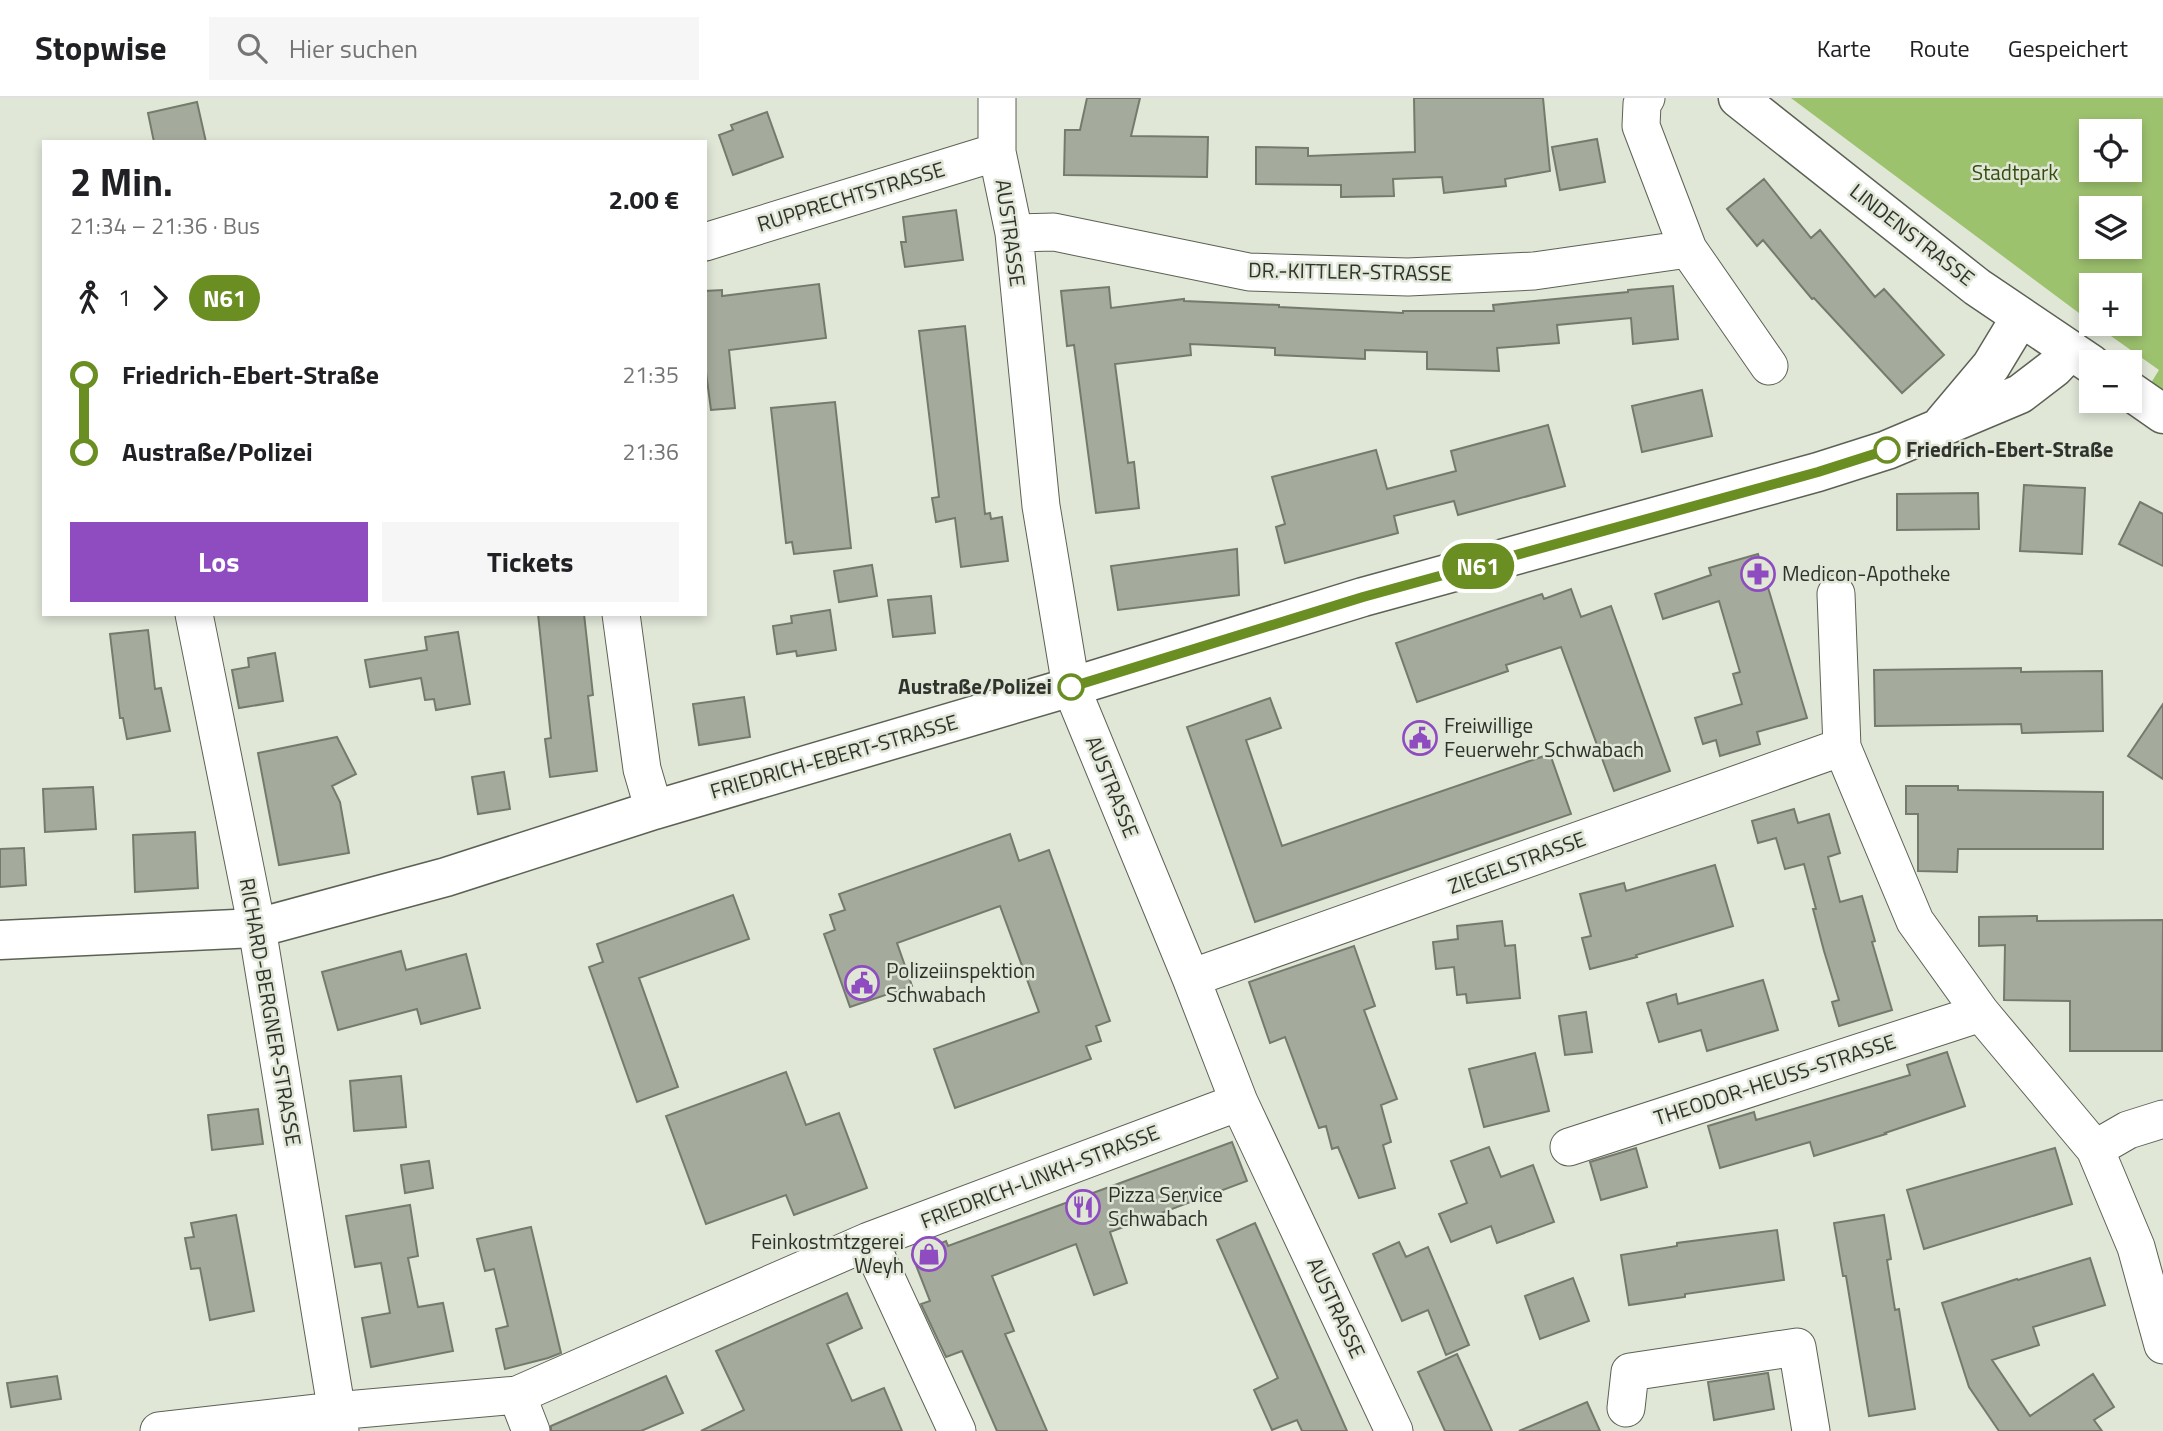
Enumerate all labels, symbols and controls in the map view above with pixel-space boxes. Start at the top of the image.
search box [209,17,699,80]
text: Stopwise [35,23,167,73]
icon: search [233,29,271,67]
text: Hier suchen [289,29,418,68]
text: Karte [1817,30,1871,66]
text: Route [1909,30,1970,66]
text: Gespeichert [2008,30,2128,66]
map controls [2079,119,2142,413]
button: locate [2079,119,2142,182]
street label: RUPPRECHTSTRASSE [753,152,948,240]
text: 2 Min. [70,153,173,211]
park label: Stadtpark [1972,156,2058,188]
street label: LINDENSTRASSE [1843,175,1982,293]
street label: AUSTRASSE [988,177,1034,288]
text: 2.00 € [608,180,679,219]
button: layers [2079,196,2142,259]
text: 21:34 – 21:36 · Bus [70,208,260,243]
street label: DR.-KITTLER-STRASSE [1248,253,1452,289]
button: + [2079,273,2142,336]
icon: walk [70,279,108,317]
icon: forward [141,279,179,317]
text: 1 [118,280,131,315]
text: N61 [203,280,246,316]
button: − [2079,350,2142,413]
text: Friedrich-Ebert-Straße [122,355,379,394]
text: 21:35 [622,357,679,392]
text: Austraße/Polizei [122,432,313,471]
place label: Friedrich-Ebert-Straße [1906,433,2114,465]
text: 21:36 [622,434,679,469]
marker: Friedrich-Ebert-Straße [1874,437,1900,463]
button: Los [70,522,368,602]
button: Tickets [382,522,679,602]
line badge: N61 [1438,543,1518,589]
text: N61 [1456,548,1500,584]
pharmacy icon: Medicon-Apotheke [1739,555,1777,593]
place label: Medicon-Apotheke [1782,557,1950,589]
place label: Austraße/Polizei [898,670,1052,702]
marker: Austraße/Polizei [1058,674,1084,700]
street label: FRIEDRICH-EBERT-STRASSE [706,705,961,807]
place label: Freiwillige Feuerwehr Schwabach [1444,709,1644,765]
public building icon: Freiwillige Feuerwehr Schwabach [1401,719,1439,757]
street label: AUSTRASSE [1078,731,1148,843]
street label: ZIEGELSTRASSE [1443,822,1590,902]
street label: RICHARD-BERGNER-STRASSE [232,875,310,1148]
place label: Polizeiinspektion Schwabach [886,954,1035,1010]
public building icon: Polizeiinspektion Schwabach [843,964,881,1002]
street label: THEODOR-HEUSS-STRASSE [1650,1025,1900,1133]
street label: FRIEDRICH-LINKH-STRASSE [916,1116,1164,1236]
place label: Pizza Service Schwabach [1108,1178,1223,1234]
restaurant icon: Pizza Service Schwabach [1064,1188,1102,1226]
place label: Feinkostmtzgerei Weyh [751,1225,904,1281]
shop icon: Feinkostmtzgerei Weyh [910,1235,948,1273]
street label: AUSTRASSE [1300,1252,1374,1363]

